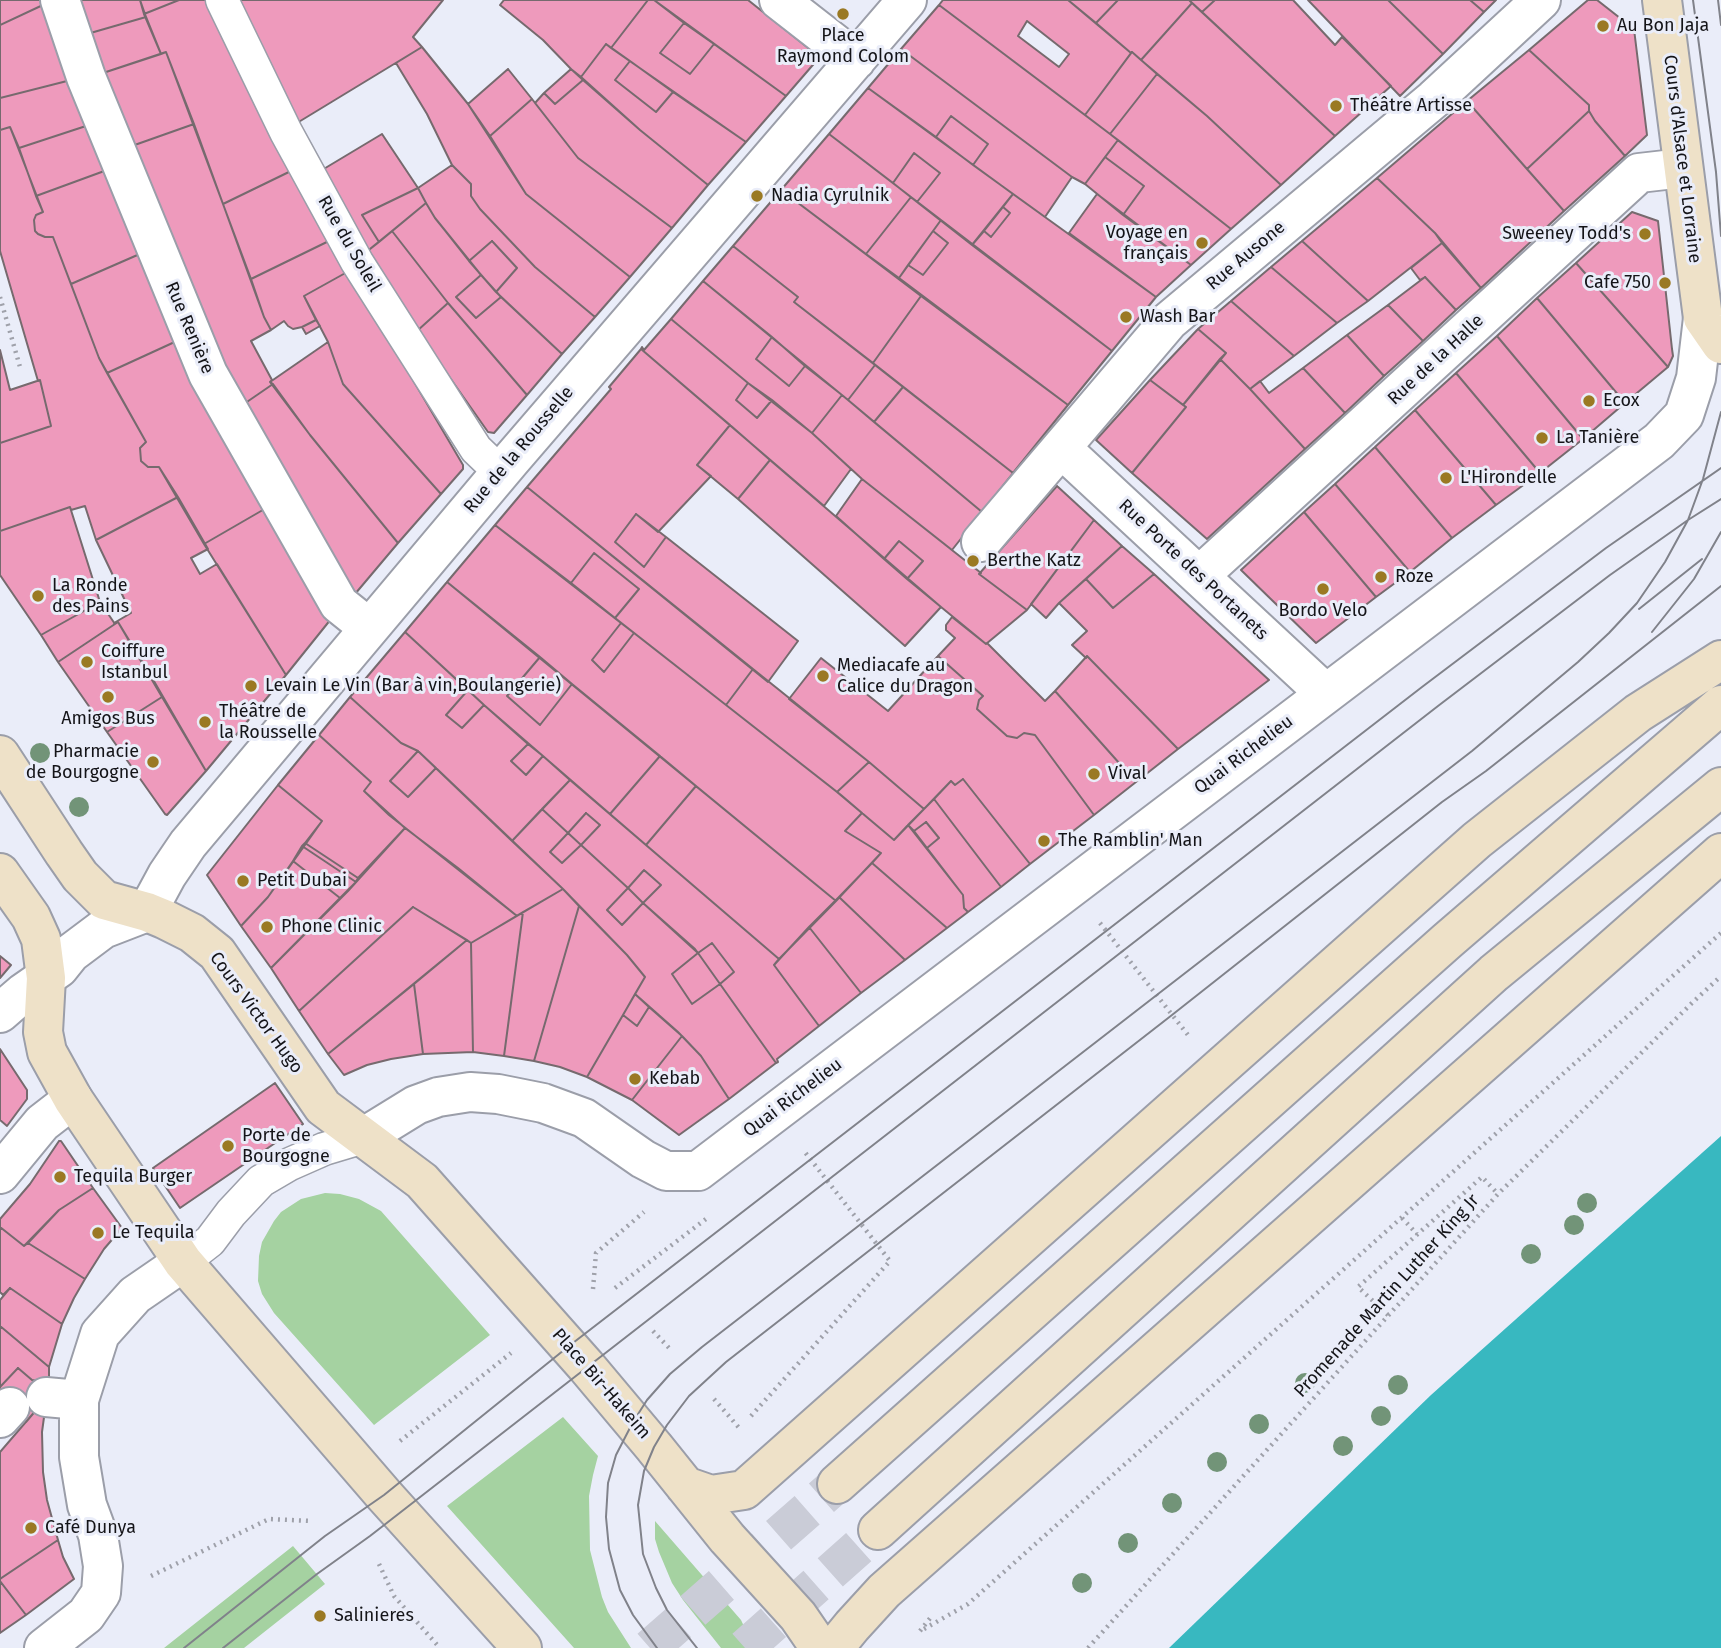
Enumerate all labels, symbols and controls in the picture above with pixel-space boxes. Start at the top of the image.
marker: Place Raymond Colom [835,6,851,22]
place label: Au Bon Jaja [1617,15,1709,37]
marker: Au Bon Jaja [1595,18,1611,34]
place label: Place Raymond Colom [777,25,909,68]
street label: Cours d'Alsace et Lorraine [1658,54,1706,264]
place label: Théâtre Artisse [1350,95,1472,117]
marker: Théâtre Artisse [1328,98,1344,114]
place label: Nadia Cyrulnik [771,185,889,207]
marker: Nadia Cyrulnik [749,188,765,204]
street label: Rue du Soleil [313,192,385,296]
street label: Rue Ausone [1202,217,1290,295]
place label: Voyage en français [1106,222,1188,264]
place label: Sweeney Todd's [1502,223,1631,245]
marker: Sweeney Todd's [1637,226,1653,242]
marker: Voyage en français [1194,235,1210,251]
place label: Cafe 750 [1584,272,1651,294]
marker: Cafe 750 [1657,275,1673,291]
street label: Rue Renière [160,279,218,377]
place label: Wash Bar [1140,306,1215,328]
marker: Wash Bar [1118,309,1134,325]
street label: Rue de la Halle [1384,310,1488,410]
street label: Rue de la Rousselle [460,382,578,518]
place label: Ecox [1603,390,1640,412]
marker: Ecox [1581,393,1597,409]
place label: La Tanière [1556,427,1639,449]
marker: La Tanière [1534,430,1550,446]
place label: L'Hirondelle [1460,467,1557,489]
marker: L'Hirondelle [1438,470,1454,486]
street label: Rue Porte des Portanets [1114,495,1272,645]
place label: Berthe Katz [987,550,1081,572]
marker: Berthe Katz [965,553,981,569]
place label: Roze [1395,566,1434,588]
marker: Roze [1373,569,1389,585]
place label: La Ronde des Pains [52,575,129,618]
marker: Bordo Velo [1315,581,1331,597]
marker: La Ronde des Pains [30,588,46,604]
place label: Bordo Velo [1279,600,1367,622]
place label: Coiffure Istanbul [101,641,168,684]
marker: Coiffure Istanbul [79,654,95,670]
place label: Mediacafe au Calice du Dragon [837,655,973,698]
marker: Mediacafe au Calice du Dragon [815,668,831,684]
place label: Levain Le Vin (Bar à vin,Boulangerie) [265,675,561,697]
marker: Levain Le Vin (Bar à vin,Boulangerie) [243,678,259,694]
marker: Amigos Bus [100,689,116,705]
place label: Théâtre de la Rousselle [219,701,317,744]
place label: Amigos Bus [61,708,155,730]
street label: Quai Richelieu [1190,711,1298,799]
marker: Théâtre de la Rousselle [197,714,213,730]
place label: Pharmacie de Bourgogne [26,741,139,784]
marker: Pharmacie de Bourgogne [145,754,161,770]
place label: Vival [1108,763,1147,785]
marker: Vival [1086,766,1102,782]
place label: The Ramblin' Man [1058,830,1203,852]
marker: The Ramblin' Man [1036,833,1052,849]
place label: Petit Dubai [257,870,347,892]
marker: Petit Dubai [235,873,251,889]
place label: Phone Clinic [281,916,382,938]
marker: Phone Clinic [259,919,275,935]
street label: Cours Victor Hugo [205,948,307,1078]
street label: Quai Richelieu [739,1054,847,1142]
place label: Kebab [649,1068,700,1090]
marker: Kebab [627,1071,643,1087]
place label: Porte de Bourgogne [242,1125,330,1168]
marker: Porte de Bourgogne [220,1138,236,1154]
place label: Tequila Burger [74,1166,192,1188]
marker: Tequila Burger [52,1169,68,1185]
street label: Promenade Martin Luther King Jr [1290,1190,1484,1402]
place label: Le Tequila [112,1222,195,1244]
marker: Le Tequila [90,1225,106,1241]
street label: Place Bir-Hakeim [547,1324,655,1444]
place label: Café Dunya [45,1517,136,1539]
marker: Café Dunya [23,1520,39,1536]
place label: Salinieres [334,1605,414,1627]
marker: Salinieres [312,1608,328,1624]

